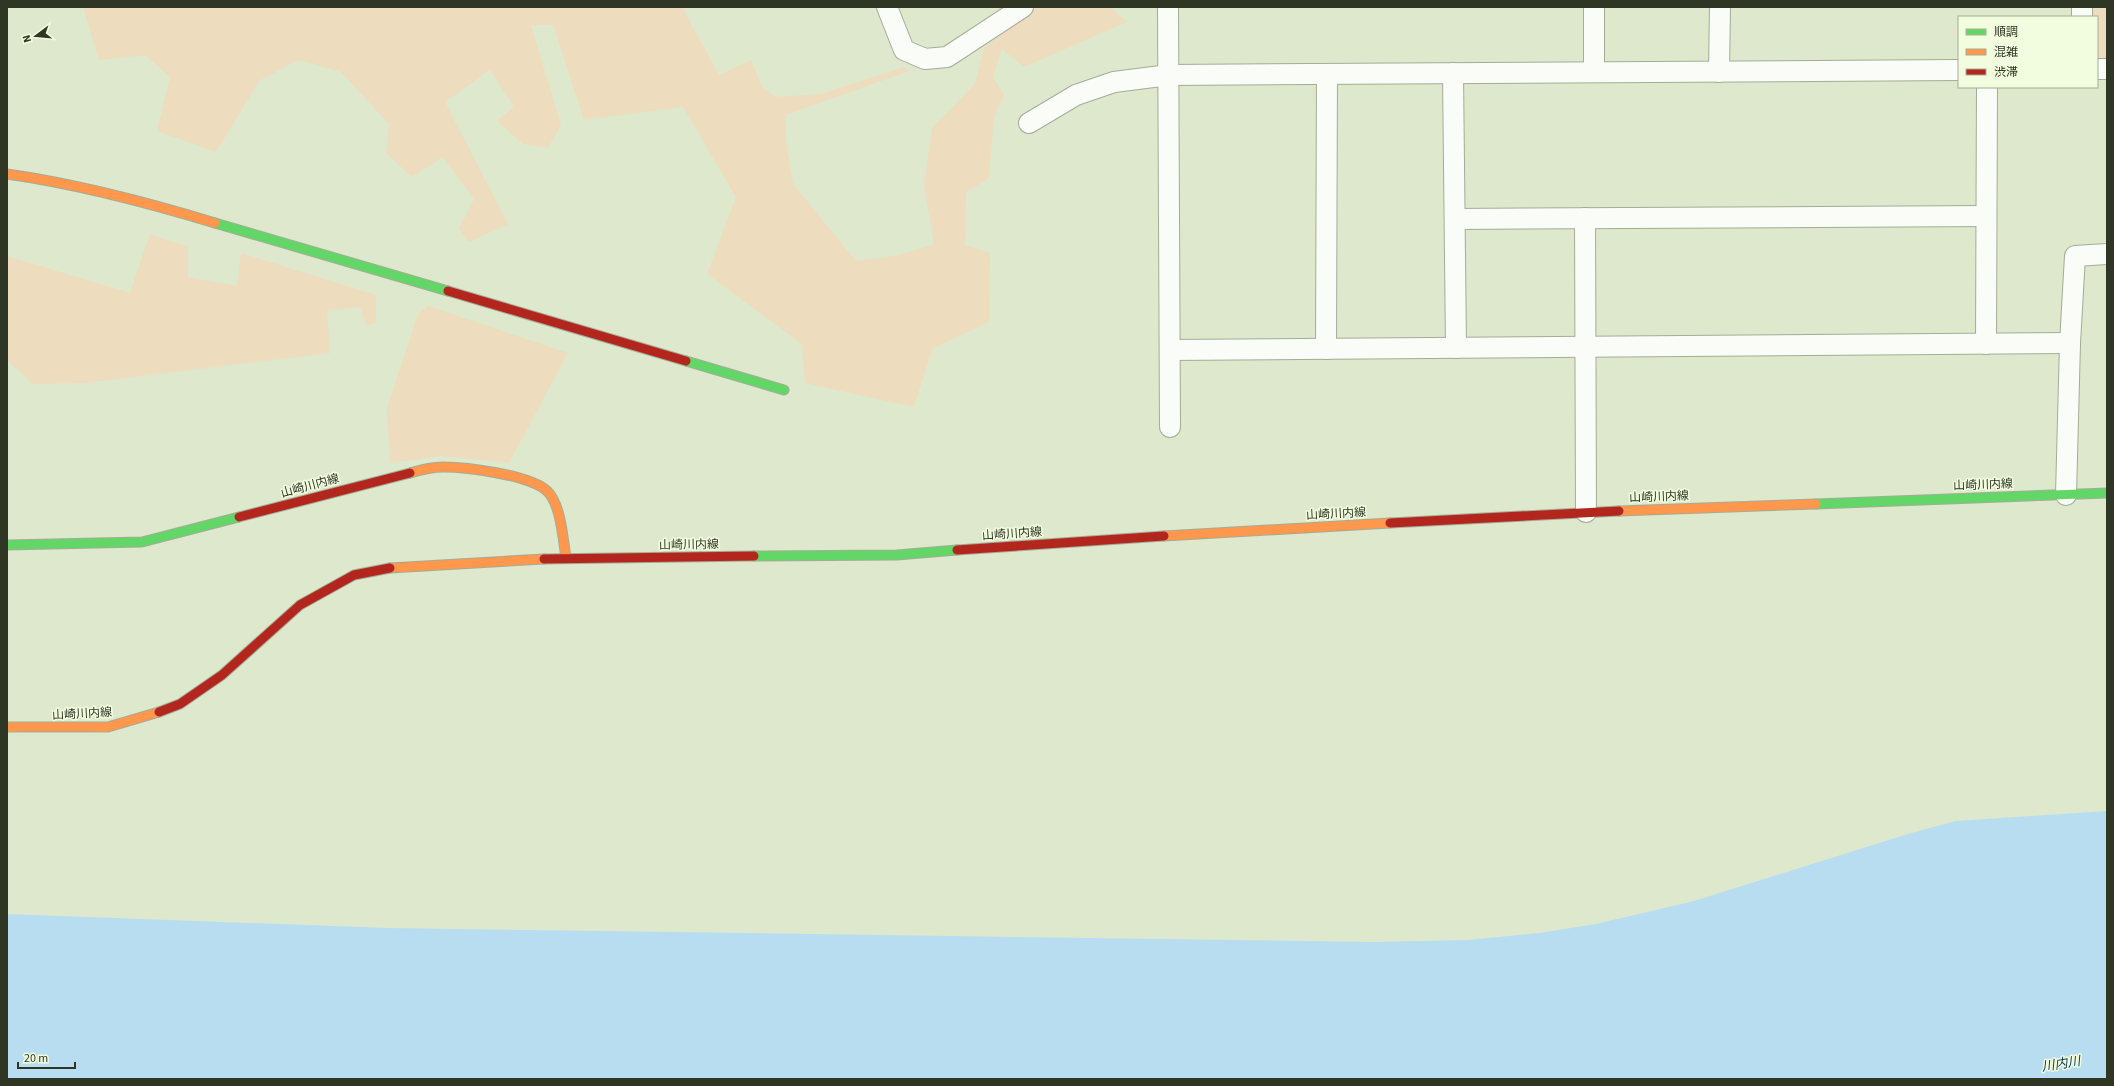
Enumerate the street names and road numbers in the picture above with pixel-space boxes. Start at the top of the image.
street label: 山崎川内線 [279,470,341,502]
street label: 山崎川内線 [1953,475,2013,495]
street label: 山崎川内線 [1629,487,1689,507]
street label: 山崎川内線 [1306,504,1366,524]
street label: 山崎川内線 [981,523,1043,545]
street label: 山崎川内線 [659,536,719,554]
street label: 山崎川内線 [52,704,112,724]

